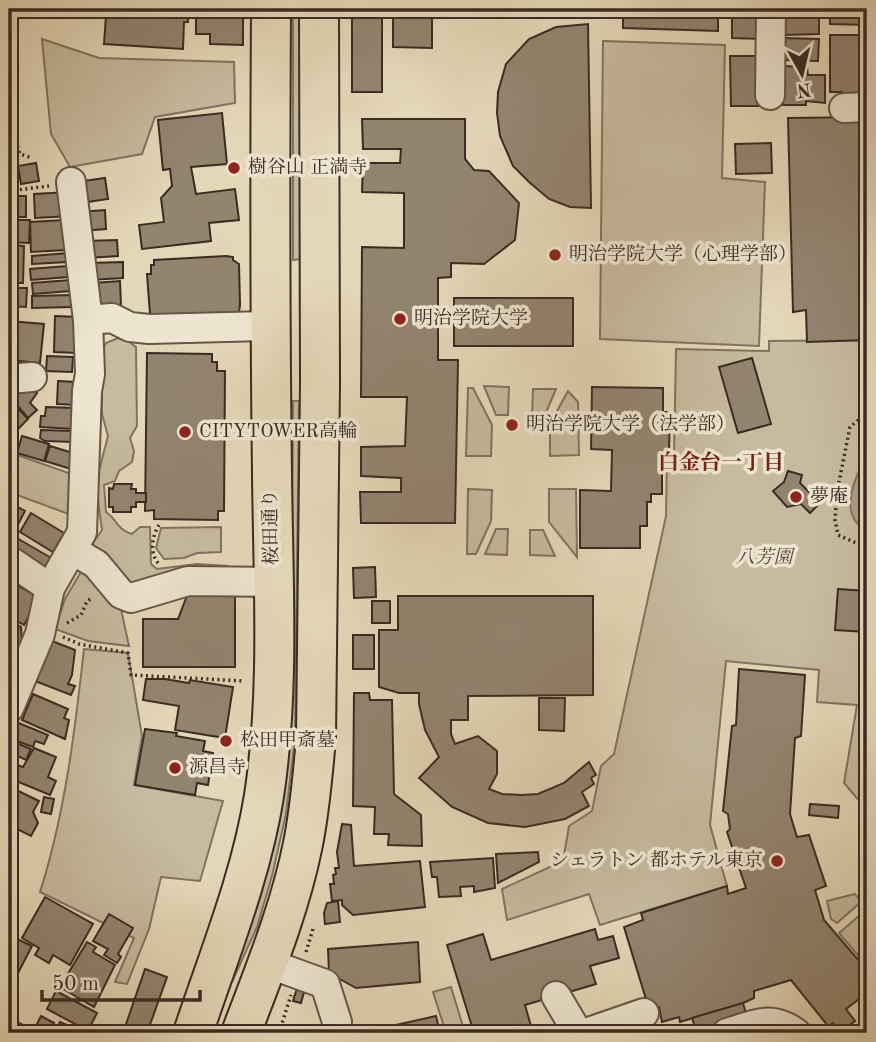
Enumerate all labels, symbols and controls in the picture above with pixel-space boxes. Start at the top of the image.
north arrow [768,38,838,108]
text: N [795,78,813,99]
place label: 樹谷山 正満寺 [248,156,367,178]
marker: 樹谷山 正満寺 [226,160,242,176]
place label: 明治学院大学（心理学部） [569,243,797,265]
marker: 明治学院大学（心理学部） [547,247,563,263]
place label: 明治学院大学 [414,307,528,329]
marker: 明治学院大学 [392,311,408,327]
place label: 明治学院大学（法学部） [526,413,735,435]
marker: 明治学院大学（法学部） [504,417,520,433]
place label: CITYTOWER高輪 [199,420,357,442]
marker: CITYTOWER高輪 [177,424,193,440]
district label: 白金台一丁目 [658,450,784,474]
place label: 夢庵 [810,486,848,507]
street label: 桜田通り [259,489,282,565]
marker: 夢庵 [788,489,804,505]
park label: 八芳園 [735,547,795,568]
place label: 松田甲斎墓 [240,730,335,751]
marker: 松田甲斎墓 [218,733,234,749]
place label: 源昌寺 [189,757,246,778]
marker: 源昌寺 [167,760,183,776]
place label: シェラトン 都ホテル東京 [550,849,763,871]
marker: シェラトン 都ホテル東京 [769,853,785,869]
scale bar [42,958,200,1002]
text: 50 m [52,974,99,995]

